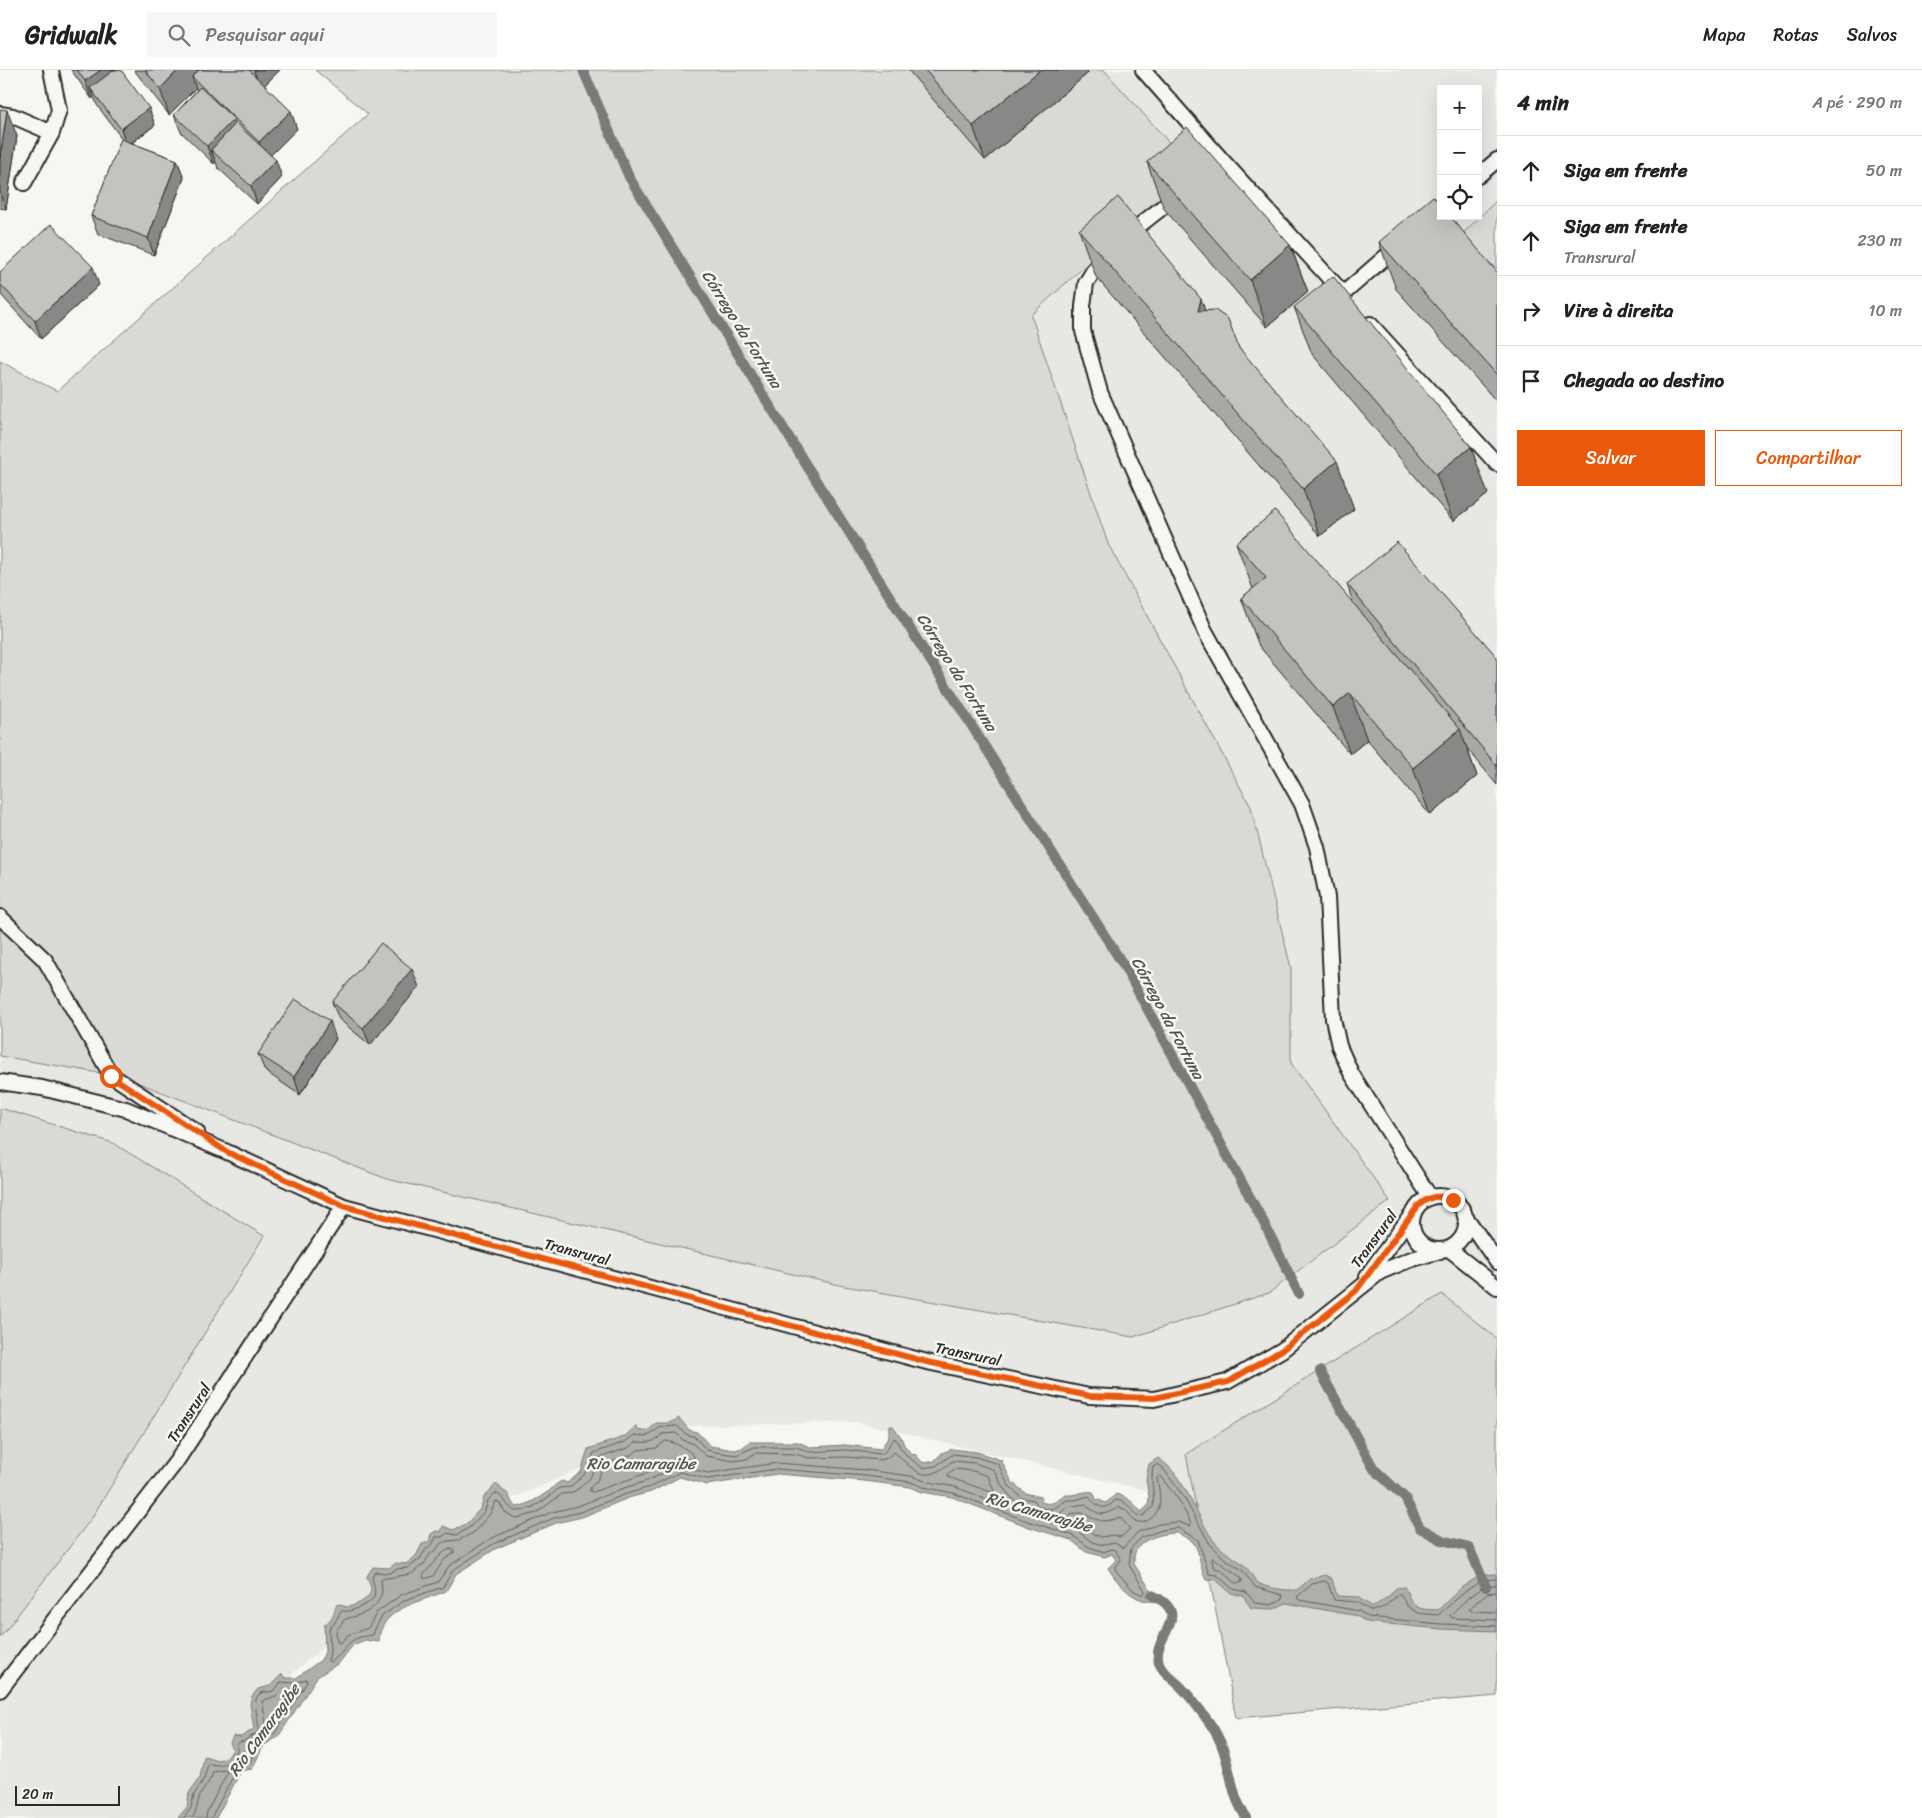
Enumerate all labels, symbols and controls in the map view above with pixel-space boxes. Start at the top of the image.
search box [147,12,497,57]
text: Gridwalk [25,14,117,56]
text: Pesquisar aqui [205,18,324,51]
text: Mapa [1703,19,1745,51]
text: Rotas [1773,19,1819,51]
text: Salvos [1847,19,1897,51]
icon: search [165,21,193,49]
text: 4 min [1517,84,1569,122]
map controls [1437,85,1482,220]
button: + [1437,85,1482,130]
text: A pé · 290 m [1812,88,1902,117]
button: − [1437,130,1482,175]
text: Siga em frente [1564,154,1687,187]
text: 50 m [1866,156,1902,185]
icon: ahead [1517,157,1545,185]
button: locate [1437,175,1482,220]
text: Siga em frente [1564,210,1687,243]
text: 230 m [1857,226,1902,255]
icon: ahead [1517,227,1545,255]
text: Transrural [1564,243,1636,272]
water label: Córrego da Fortuna [694,264,791,396]
text: Vire à direita [1564,294,1673,327]
text: 10 m [1869,296,1902,325]
icon: right [1517,297,1545,325]
text: Chegada ao destino [1564,364,1724,397]
icon: arrive [1517,367,1545,395]
button: Salvar [1517,430,1705,486]
button: Compartilhar [1715,430,1902,486]
water label: Córrego da Fortuna [909,607,1006,739]
water label: Córrego da Fortuna [1123,951,1214,1086]
route start [100,1065,123,1088]
route end [1442,1189,1465,1212]
street label: Transrural [1344,1204,1405,1274]
street label: Transrural [541,1231,613,1273]
street label: Transrural [932,1334,1004,1374]
street label: Transrural [160,1377,219,1448]
water label: Rio Camaragibe [587,1449,697,1478]
water label: Rio Camaragibe [983,1483,1097,1541]
water label: Rio Camaragibe [220,1676,309,1783]
text: 20 m [22,1782,53,1807]
scale bar [15,1783,120,1806]

